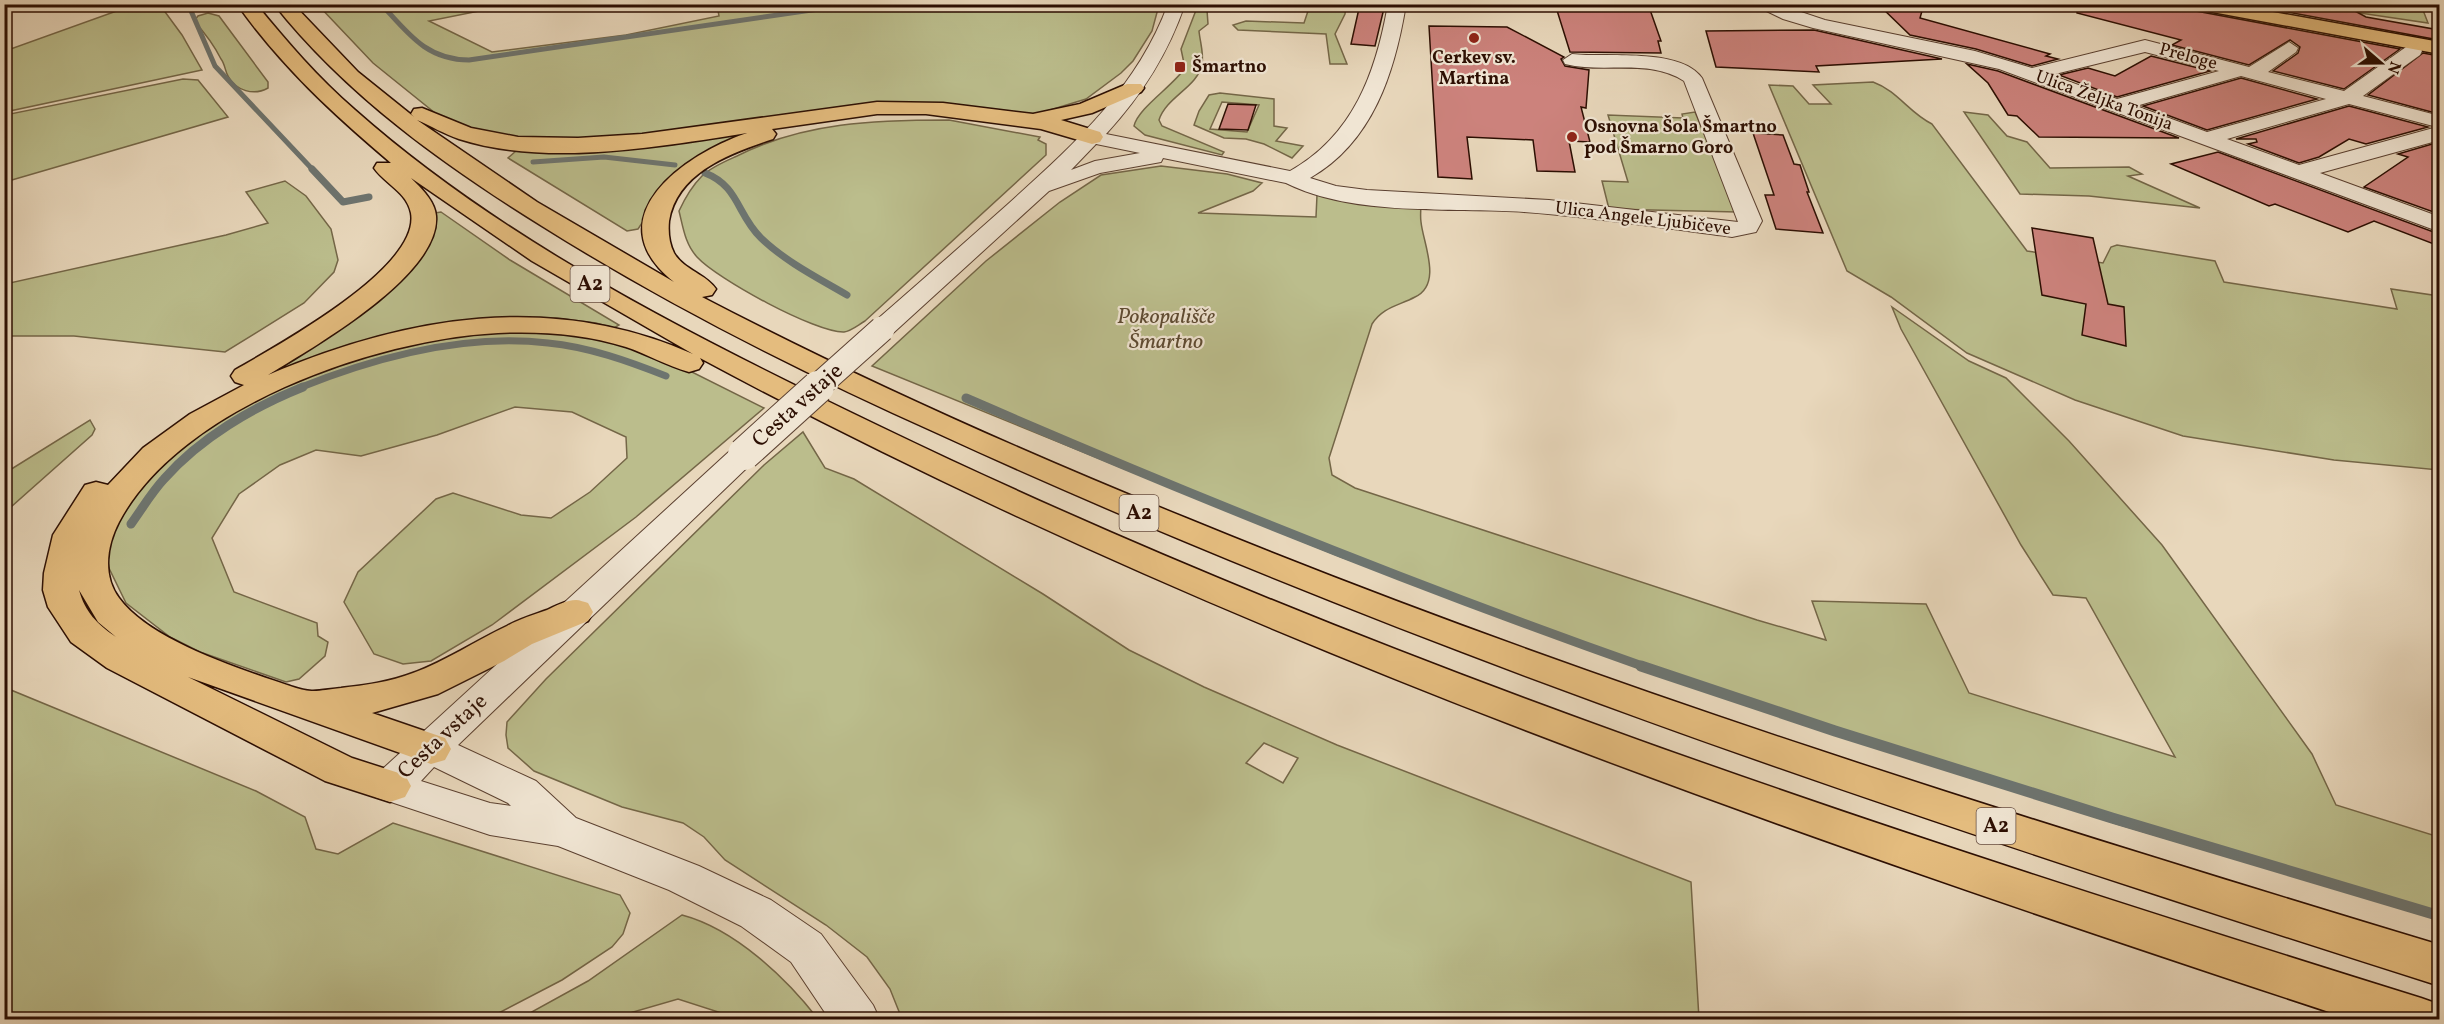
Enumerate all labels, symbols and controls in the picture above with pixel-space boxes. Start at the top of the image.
marker: Cerkev sv. Martina [1467,31,1481,45]
north arrow [2351,33,2411,93]
street label: Preloge [2156,37,2220,77]
place label: Cerkev sv. Martina [1432,46,1516,92]
place label: Šmartno [1192,54,1266,80]
text: N [2381,58,2406,77]
marker: Šmartno [1173,60,1187,74]
street label: Ulica Željka Tonija [2032,65,2176,137]
place label: Osnovna Šola Šmartno pod Šmarno Goro [1584,114,1777,161]
marker: Osnovna Šola Šmartno pod Šmarno Goro [1565,130,1579,144]
street label: Ulica Angele Ljubičeve [1554,196,1732,242]
road number: A2 [570,266,610,302]
park label: Pokopališče Šmartno [1117,302,1215,358]
street label: Cesta vstaje [746,357,850,455]
road number: A2 [1120,495,1158,531]
street label: Cesta vstaje [391,687,495,787]
road number: A2 [1976,808,2016,844]

